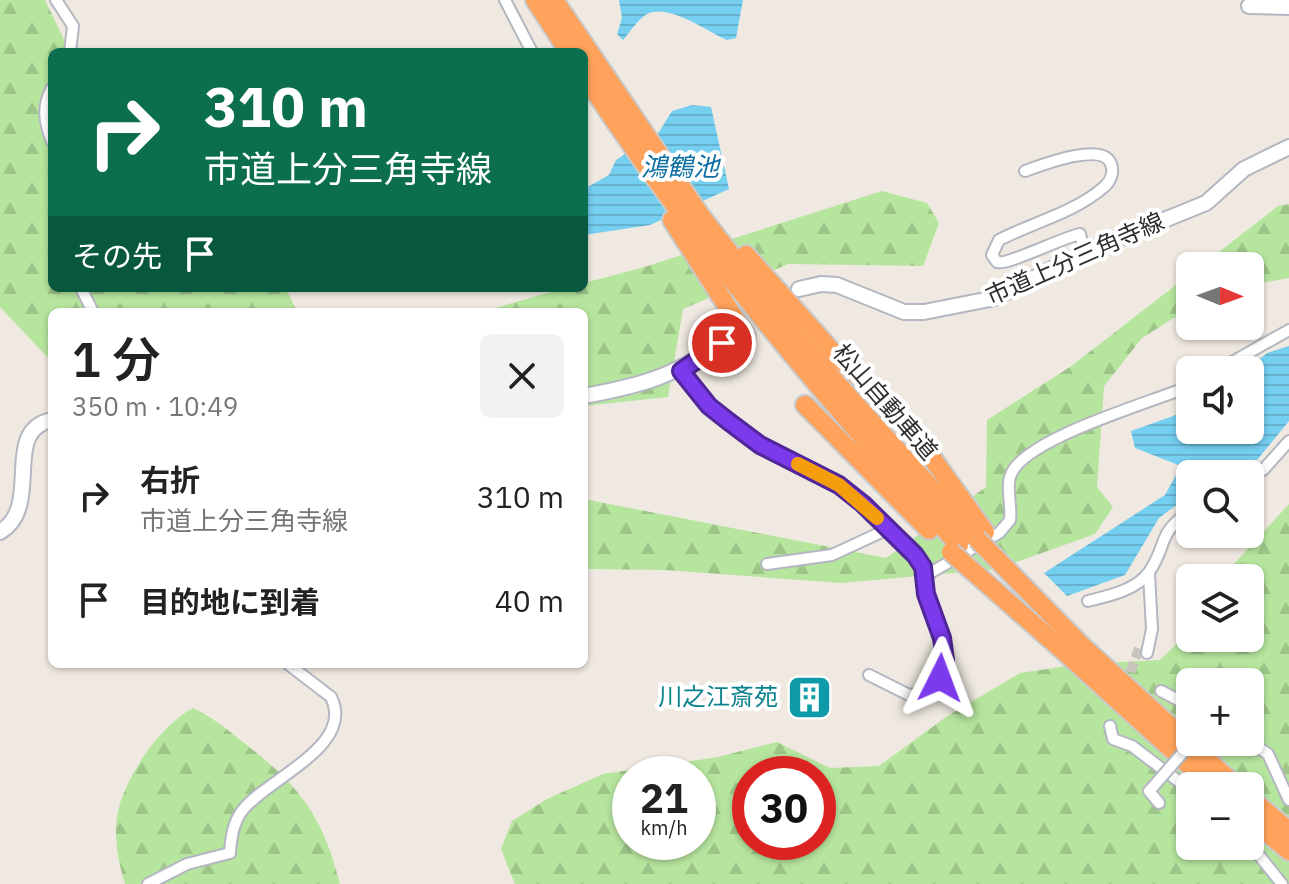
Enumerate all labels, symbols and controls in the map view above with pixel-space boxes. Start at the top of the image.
text: 310 m [204,70,368,142]
icon: right [72,80,176,184]
text: 市道上分三角寺線 [204,145,492,192]
water label: 鴻鶴池 [641,149,722,183]
street label: 市道上分三角寺線 [980,204,1169,312]
icon: arrive [178,232,222,276]
text: その先 [72,236,162,275]
north arrow [1176,252,1264,340]
map controls [1176,252,1264,860]
pin [688,309,756,377]
icon: arrive [700,321,744,365]
text: 1 分 [72,328,160,390]
button: close [480,334,564,418]
street label: 松山自動車道 [826,337,945,466]
button: sound [1176,356,1264,444]
text: 350 m · 10:49 [72,389,238,423]
text: 右折 [140,460,200,499]
button: search [1176,460,1264,548]
icon: right [72,474,116,518]
text: 310 m [477,477,564,516]
text: 市道上分三角寺線 [140,503,348,537]
button: layers [1176,564,1264,652]
icon: arrive [72,578,116,622]
text: 40 m [495,581,564,620]
text: 目的地に到着 [140,582,320,621]
position arrow [898,636,982,720]
button: + [1176,668,1264,756]
building icon: 川之江斎苑 [785,673,833,721]
place label: 川之江斎苑 [658,680,778,712]
speed limit sign: 30 [732,756,836,860]
text: 21 [640,772,688,824]
button: − [1176,772,1264,860]
text: km/h [640,814,688,841]

